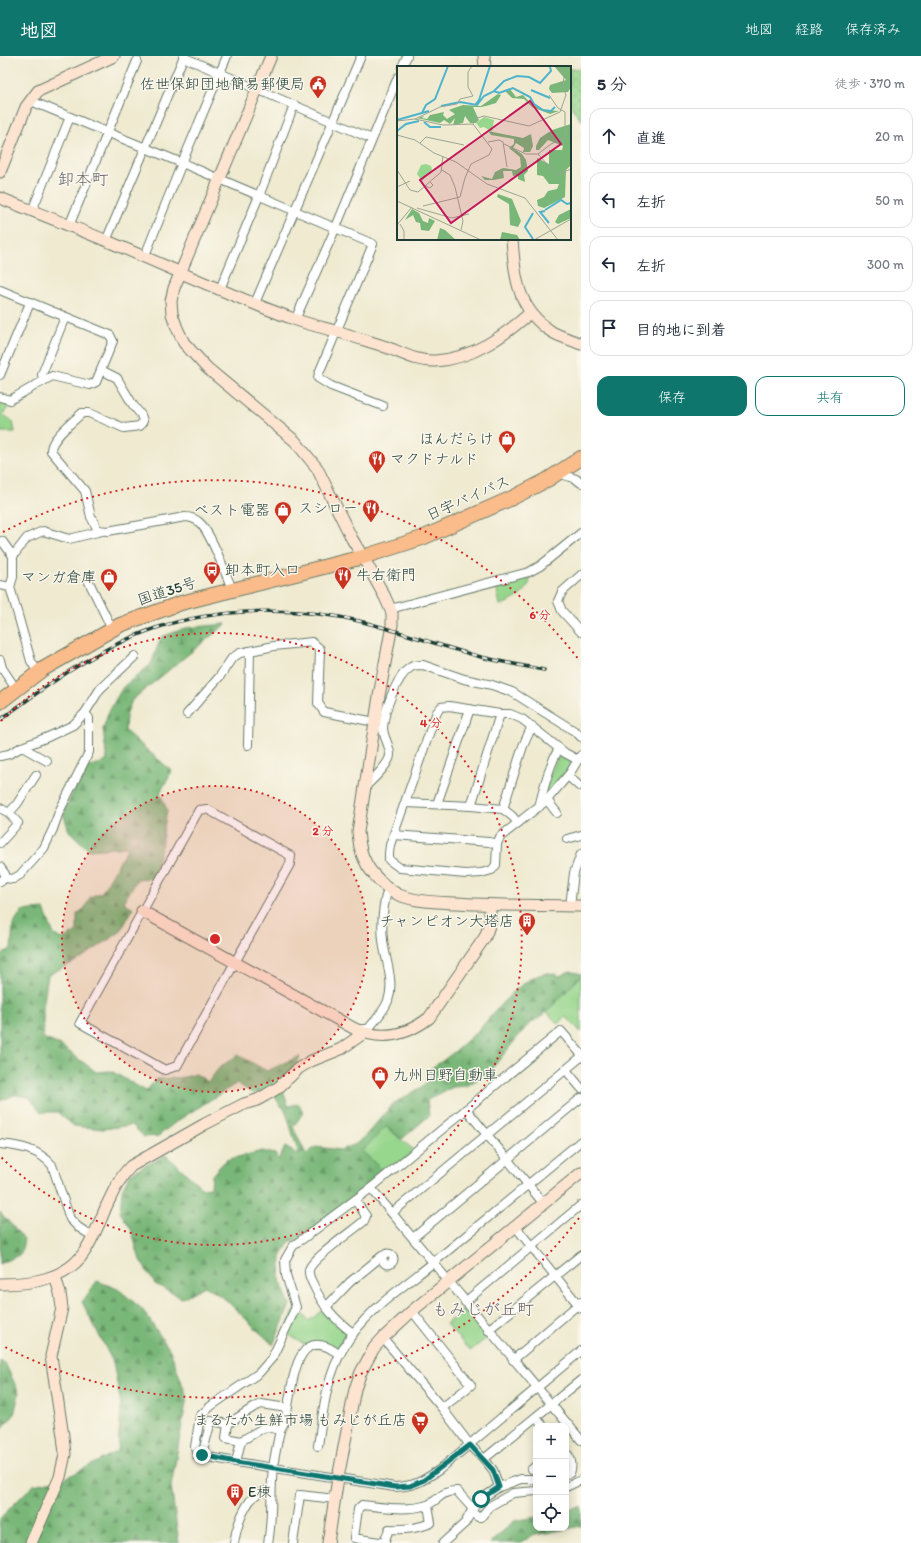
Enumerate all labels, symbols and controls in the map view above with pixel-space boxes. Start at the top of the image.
text: 地図 [20,19,58,42]
text: 地図 [745,21,773,38]
text: 経路 [795,21,823,38]
text: 保存済み [845,21,901,38]
inset map [397,66,571,240]
public building icon: 佐世保卸団地簡易郵便局 [308,74,328,99]
text: 5 分 [597,74,627,94]
place label: 佐世保卸団地簡易郵便局 [140,75,305,93]
text: 徒歩 · 370 m [835,76,905,91]
icon: ahead [598,125,620,147]
text: 直進 [636,129,666,147]
text: 20 m [875,129,904,144]
district label: 卸本町 [58,169,109,189]
icon: left [598,189,620,211]
text: 左折 [636,193,666,211]
text: 50 m [875,193,904,208]
icon: left [598,253,620,275]
text: 左折 [636,257,666,275]
text: 300 m [867,257,904,272]
icon: arrive [598,317,620,339]
text: 目的地に到着 [636,321,726,339]
button: 保存 [597,376,747,416]
button: 共有 [755,376,905,416]
shop icon: ほんだらけ [497,429,517,454]
place label: ほんだらけ [419,430,494,448]
restaurant icon: マクドナルド [367,449,387,474]
place label: マクドナルド [390,450,479,468]
street label: 日宇バイパス [423,472,513,524]
restaurant icon: スシロー [361,498,381,523]
place label: スシロー [298,499,358,517]
shop icon: ベスト電器 [273,500,293,525]
place label: ベスト電器 [194,501,270,519]
bus stop icon: 卸本町入口 [202,560,222,585]
place label: 卸本町入口 [225,561,300,579]
restaurant icon: 牛右衛門 [333,565,353,590]
place label: 牛右衛門 [356,566,416,584]
shop icon: マンガ倉庫 [99,567,119,592]
place label: マンガ倉庫 [21,568,96,586]
street label: 国道35号 [135,573,199,609]
text: 6 分 [529,608,551,622]
text: 4 分 [420,716,442,730]
text: 2 分 [312,824,334,838]
building icon: チャンピオン大塔店 [517,911,537,936]
place label: チャンピオン大塔店 [379,912,514,930]
centre of rings [208,932,222,946]
shop icon: 九州日野自動車 [370,1065,390,1090]
place label: 九州日野自動車 [393,1066,498,1084]
district label: もみじが丘町 [432,1299,534,1319]
supermarket icon: まるたか生鮮市場 もみじが丘店 [410,1410,430,1435]
place label: まるたか生鮮市場 もみじが丘店 [194,1411,407,1429]
map controls [533,1423,569,1531]
button: + [533,1423,569,1459]
route end [193,1446,211,1464]
button: − [533,1459,569,1495]
building icon: E棟 [225,1482,245,1507]
place label: E棟 [248,1483,271,1501]
route start [472,1490,490,1508]
button: locate [533,1495,569,1531]

